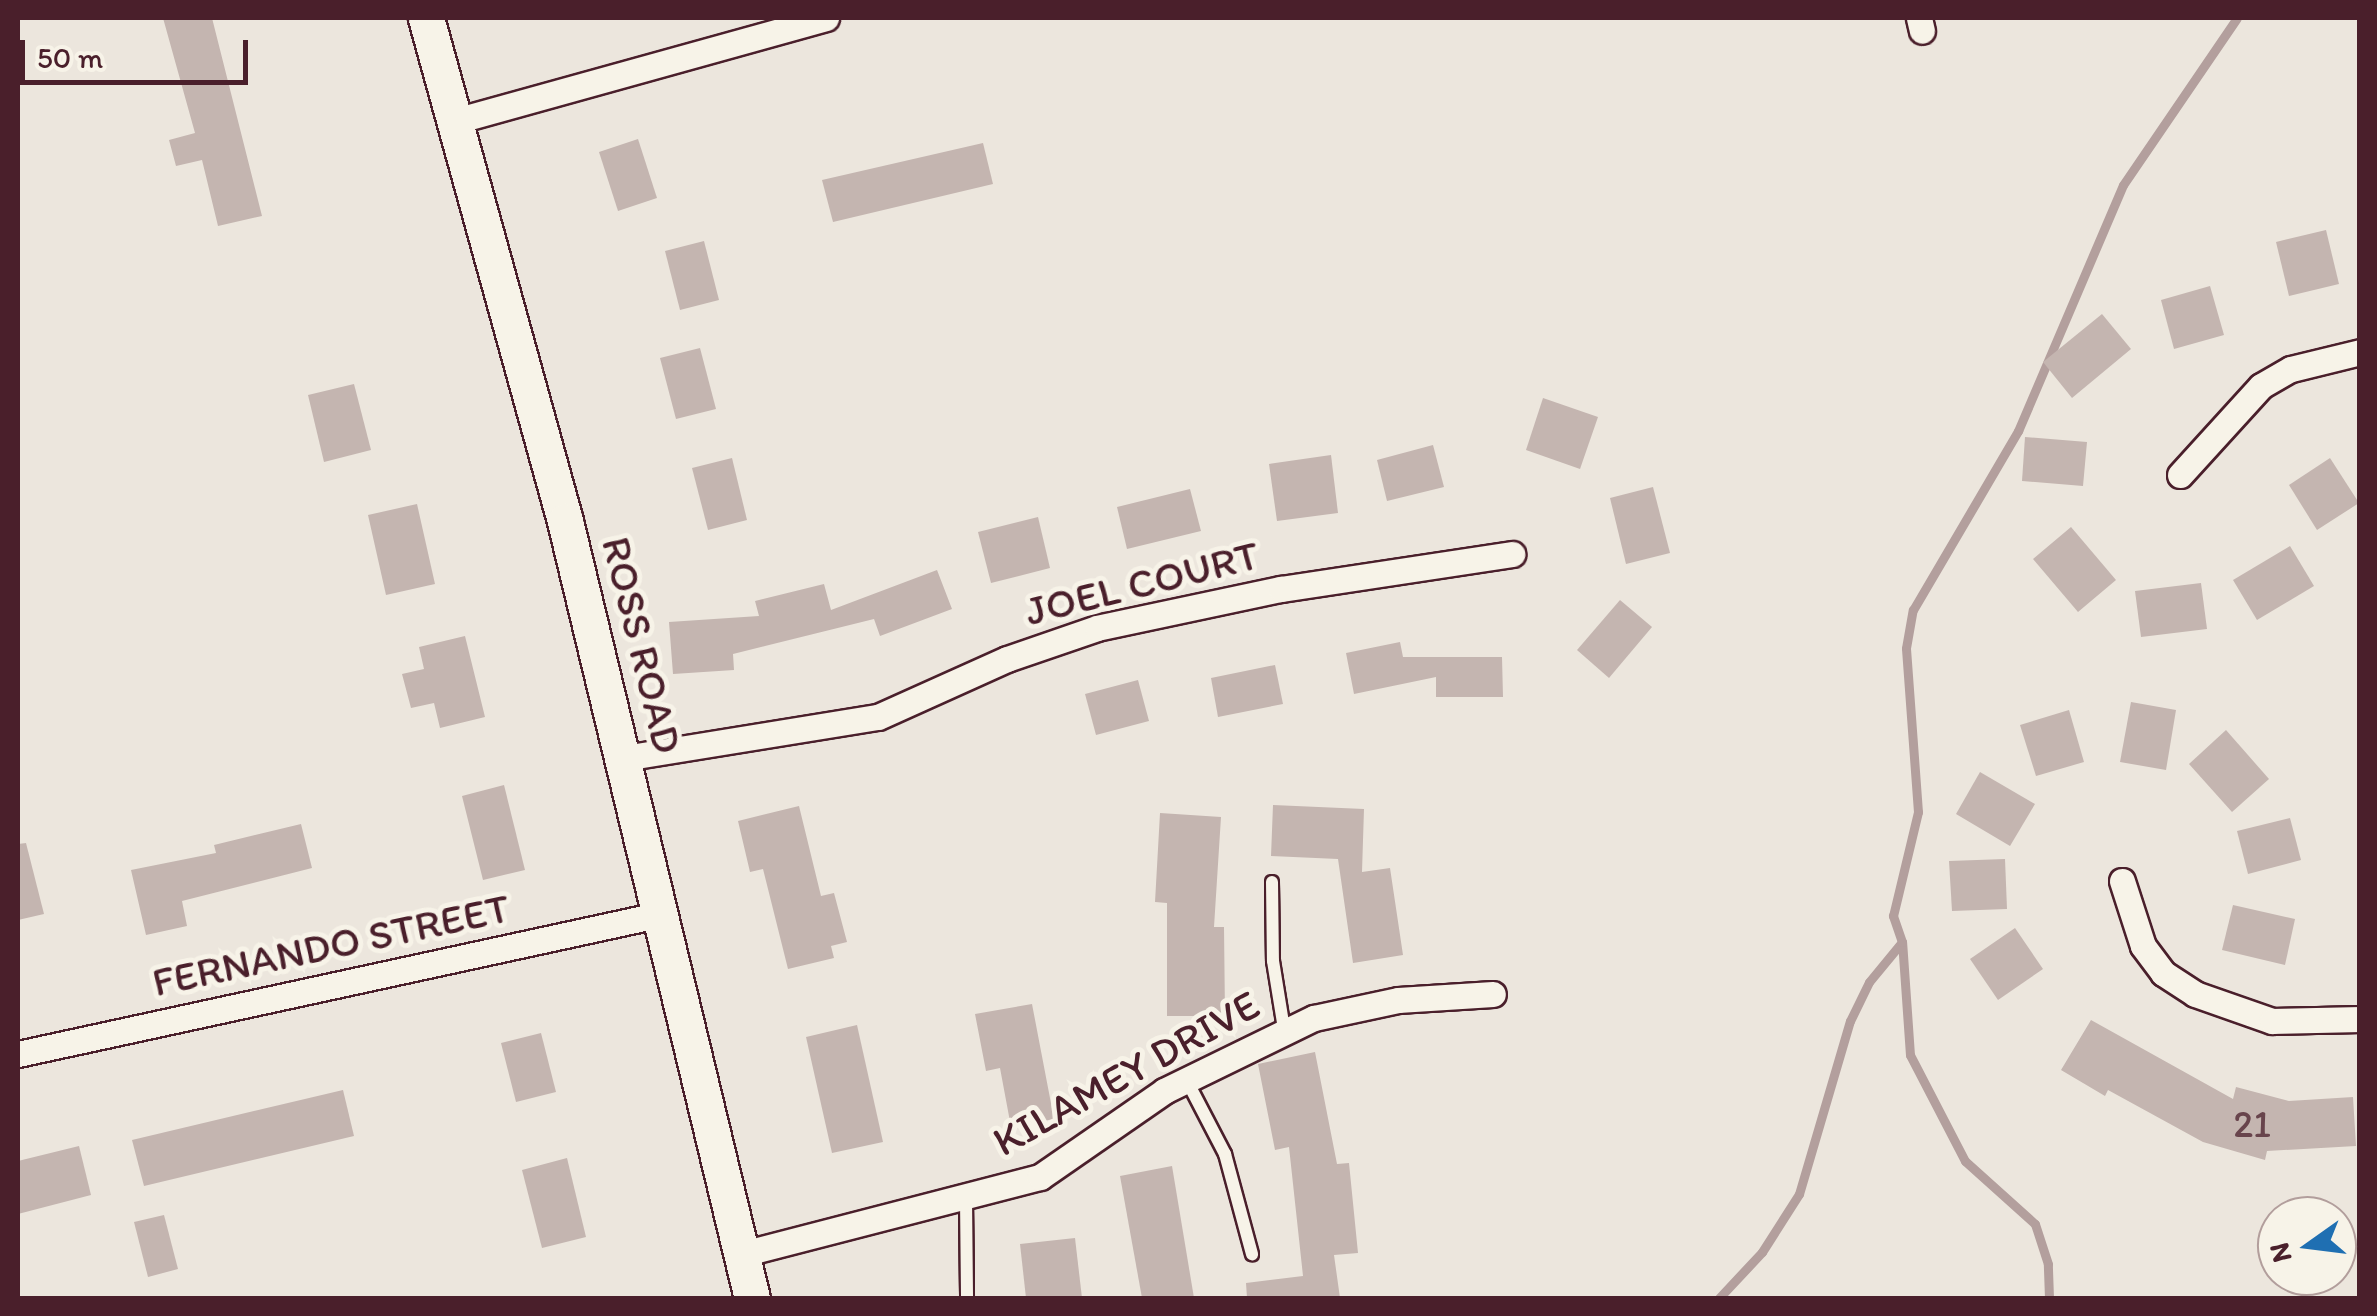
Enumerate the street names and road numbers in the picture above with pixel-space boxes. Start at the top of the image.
street label: JOEL COURT [1019,530,1265,636]
street label: ROSS ROAD [591,531,693,759]
street label: FERNANDO STREET [148,883,514,1007]
street label: KILAMEY DRIVE [984,979,1268,1167]

